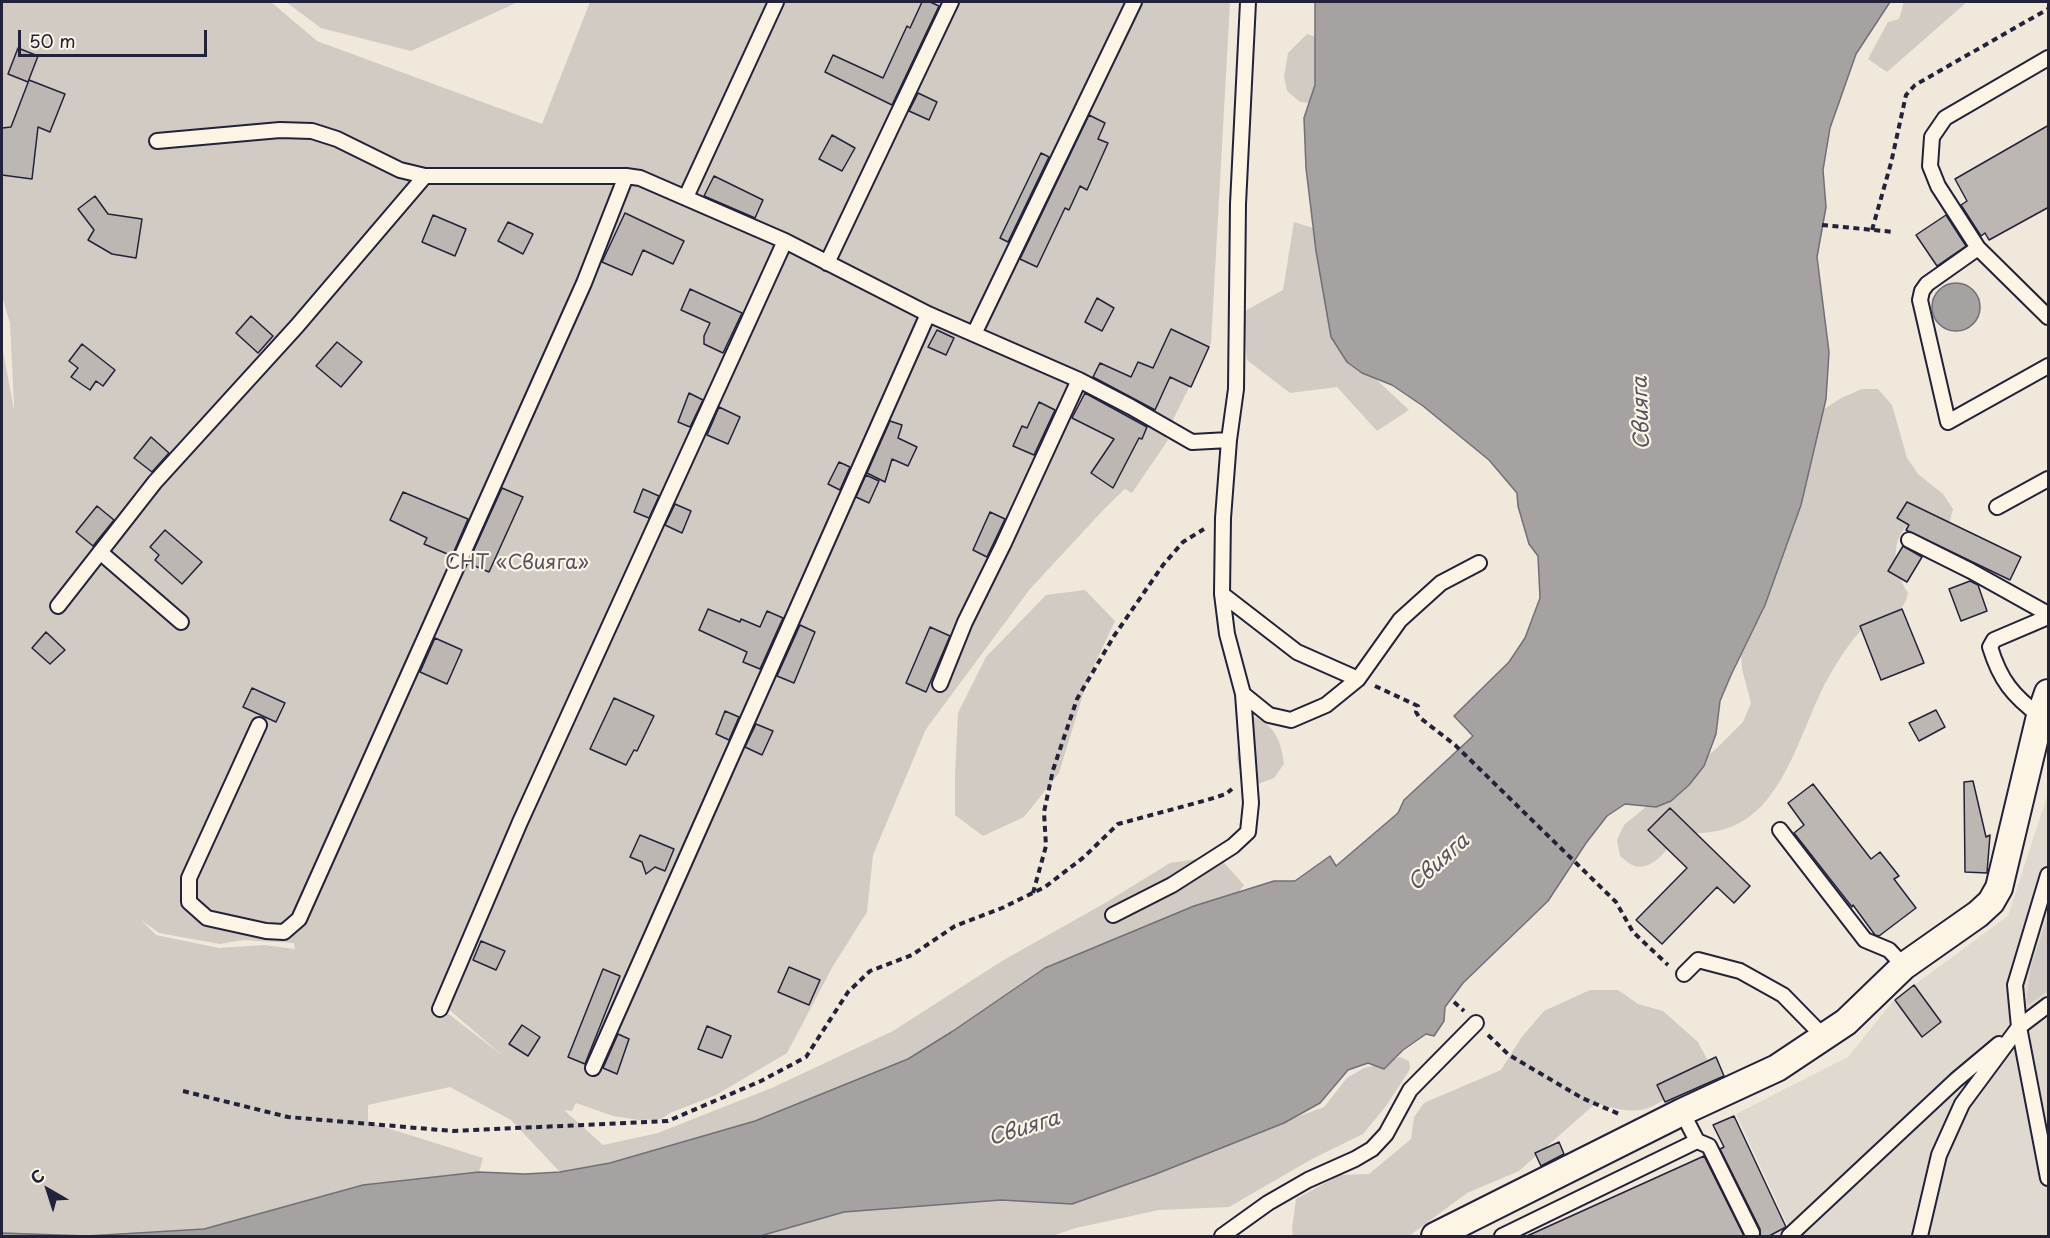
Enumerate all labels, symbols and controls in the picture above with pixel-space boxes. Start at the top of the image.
scale bar [21,18,210,56]
text: 50 m [29,27,76,54]
water label: Свияга [1628,376,1656,450]
park label: СНТ «Свияга» [445,551,589,575]
water label: Свияга [1403,829,1475,897]
water label: Свияга [985,1106,1063,1152]
north arrow [18,1160,78,1220]
text: С [24,1163,49,1189]

